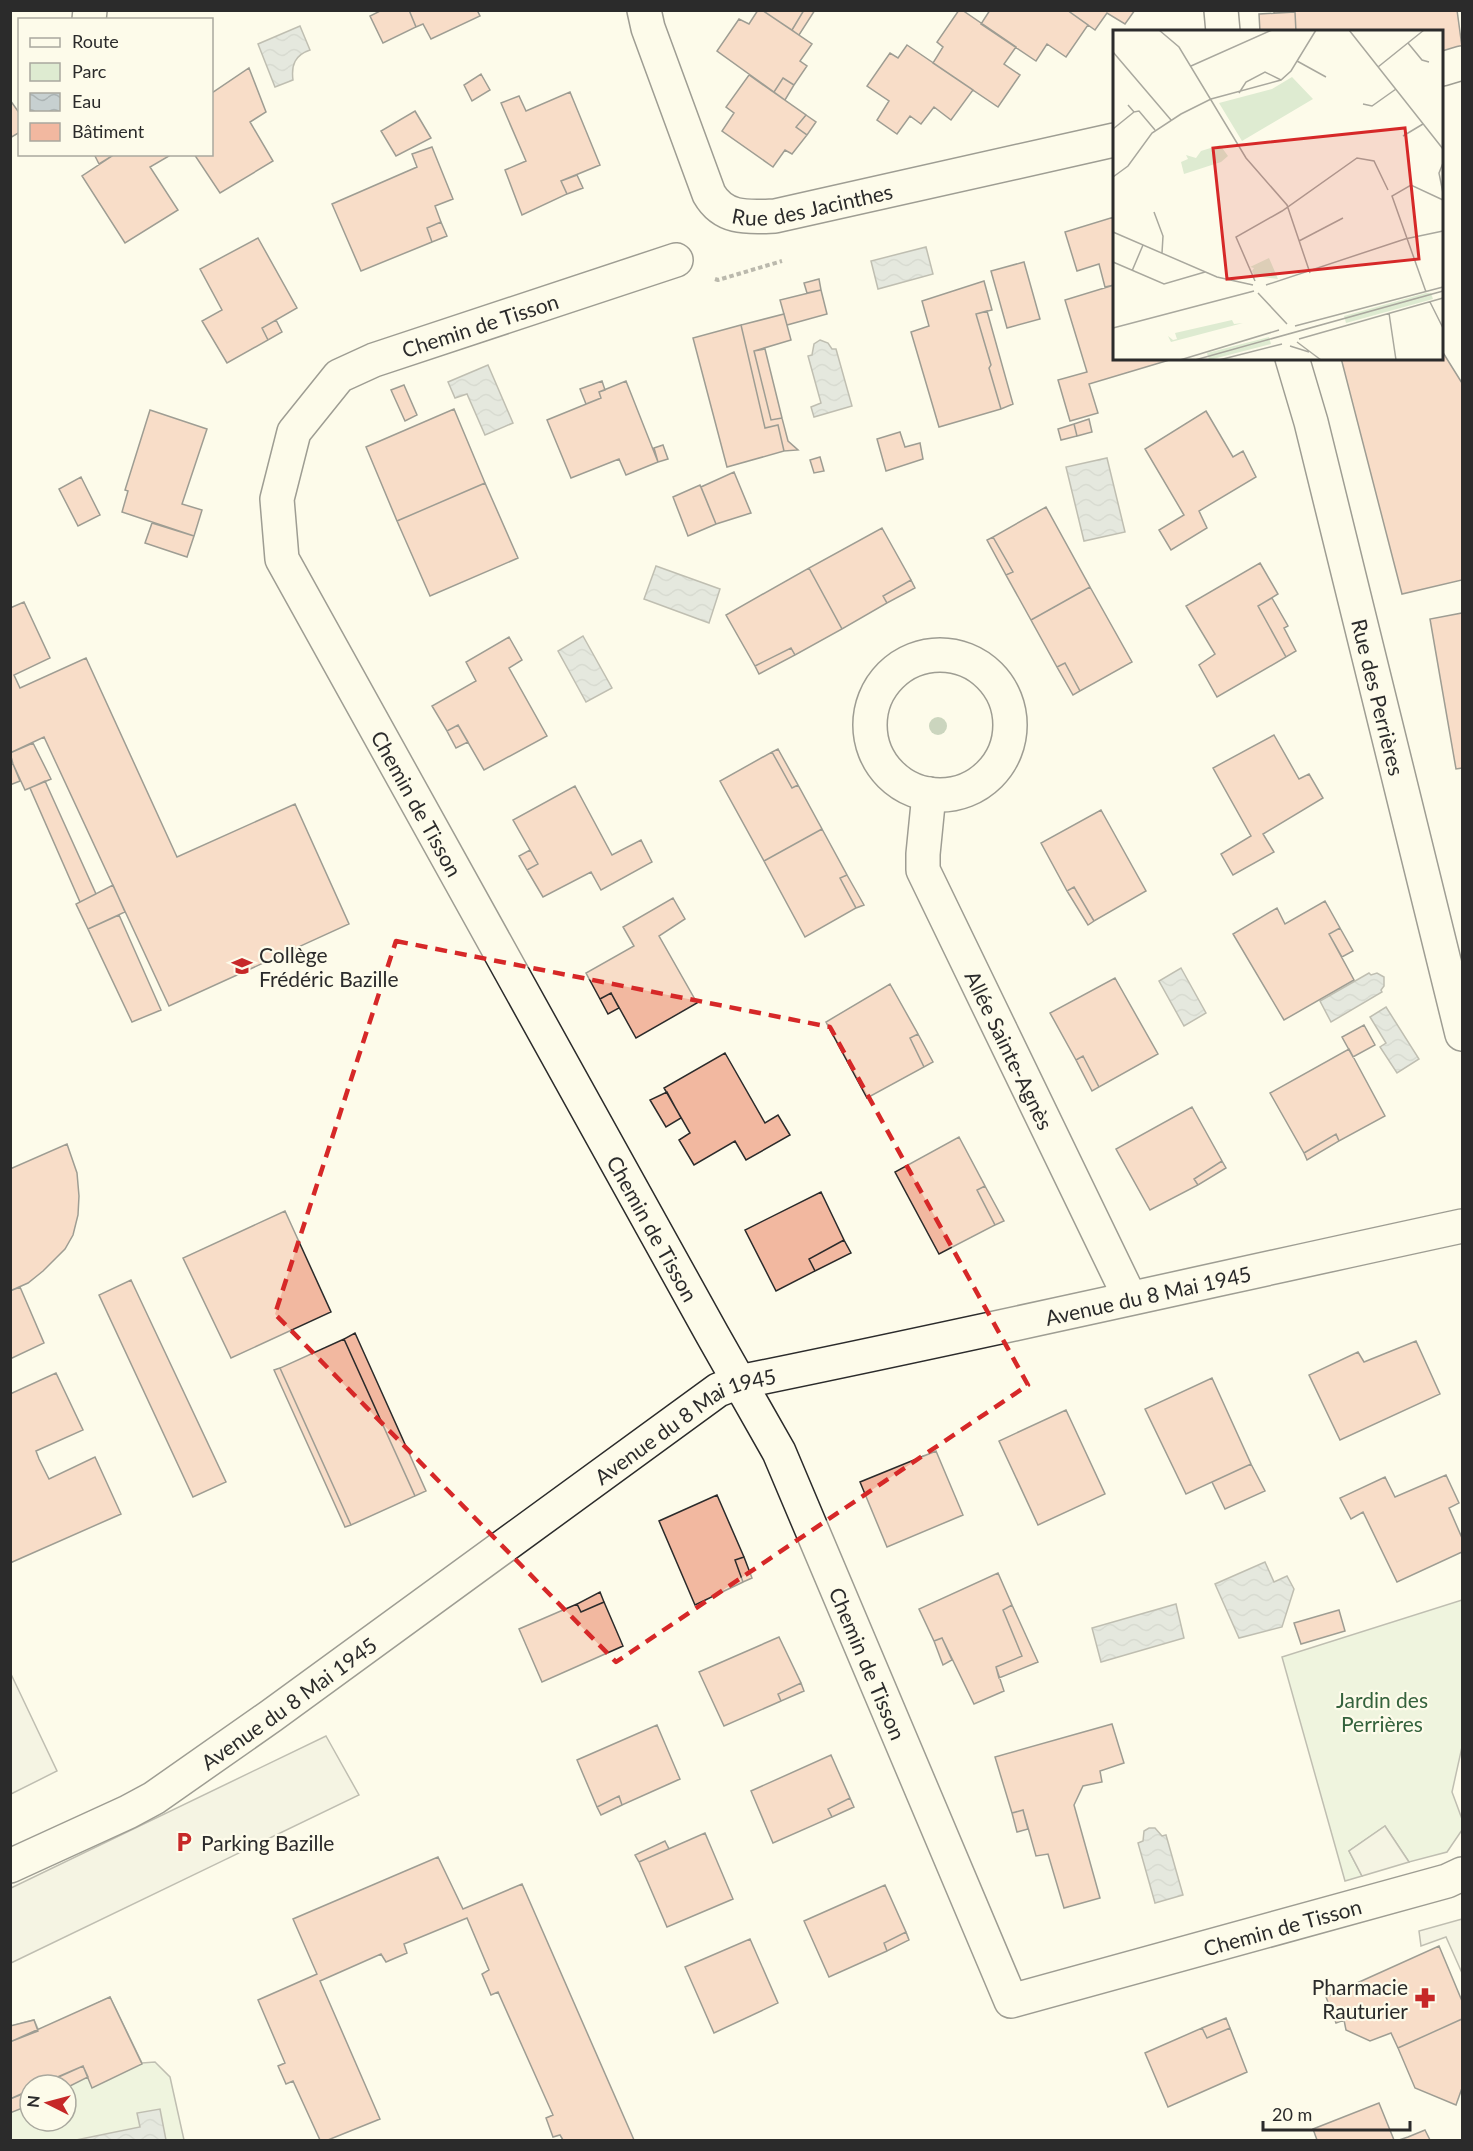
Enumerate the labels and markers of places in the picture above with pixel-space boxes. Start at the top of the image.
place label: Collège Frédéric Bazille [259,942,399,991]
school or university icon: Collège Frédéric Bazille [230,954,254,978]
parking icon: Parking Bazille [172,1830,196,1854]
place label: Parking Bazille [201,1830,334,1855]
place label: Pharmacie Rauturier [1312,1974,1408,2023]
pharmacy icon: Pharmacie Rauturier [1413,1986,1437,2010]

